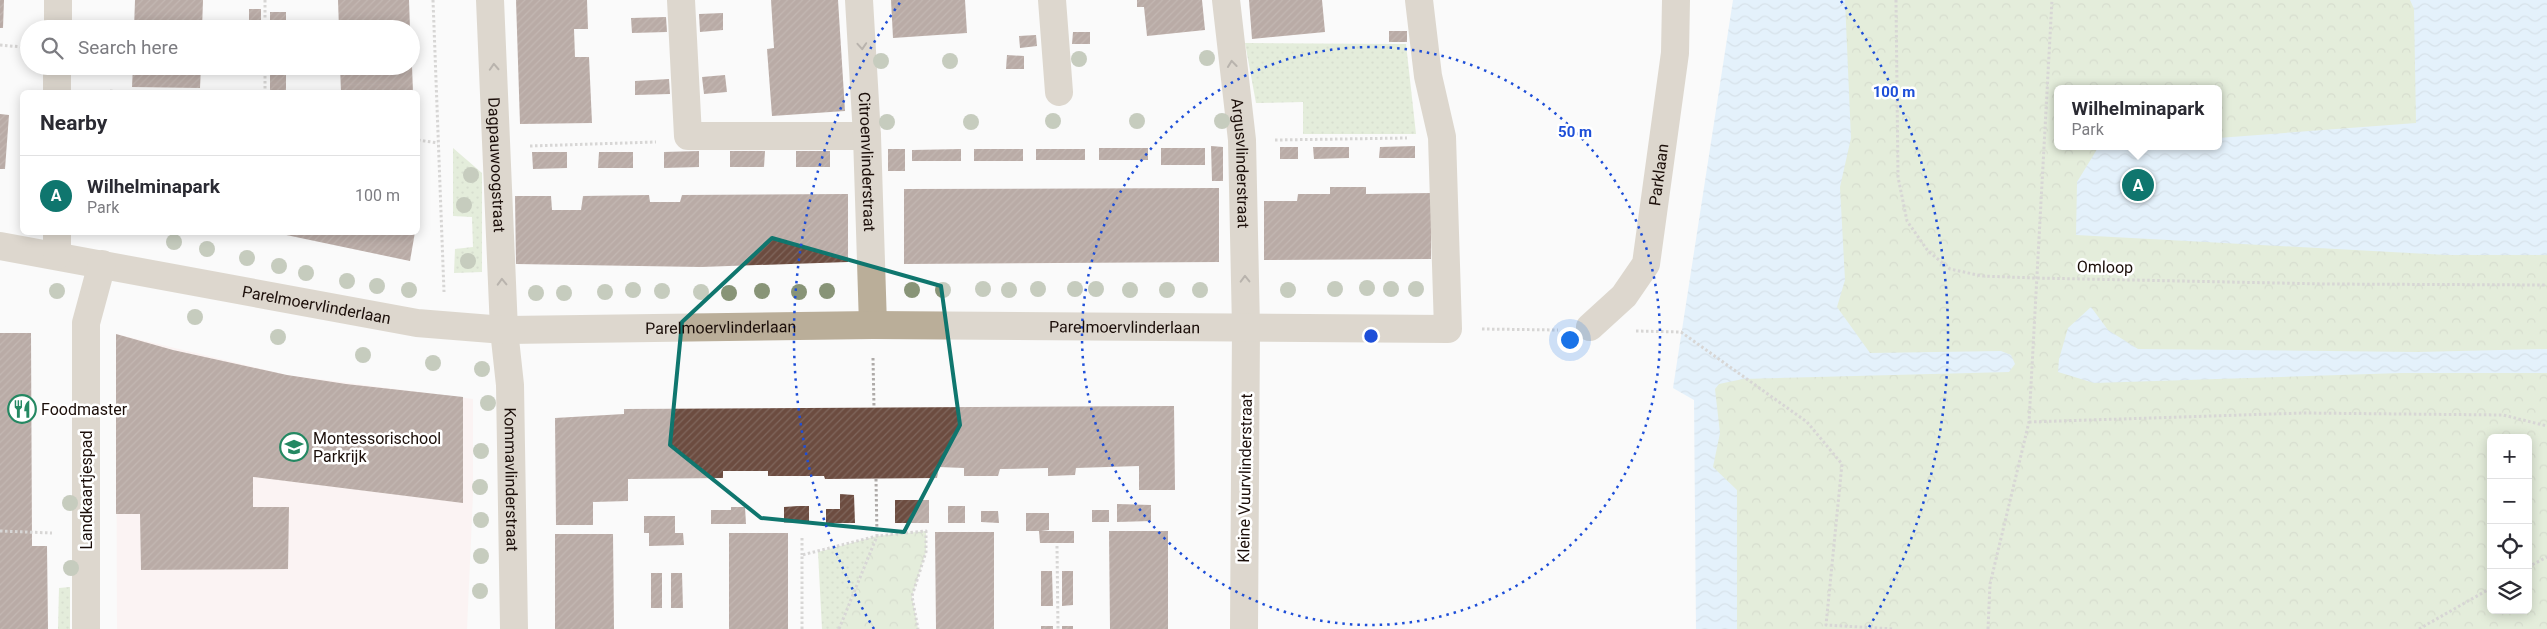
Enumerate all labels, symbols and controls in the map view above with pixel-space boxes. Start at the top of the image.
search box [20,20,420,75]
icon: search [38,34,66,62]
text: Search here [78,36,178,59]
one-way arrow [857,42,868,50]
one-way arrow [1227,60,1238,68]
one-way arrow [488,63,499,71]
text: 100 m [1873,83,1915,101]
popup [2054,85,2222,150]
street label: Citroenvlinderstraat [855,91,880,232]
street label: Dagpauwoogstraat [485,97,509,233]
street label: Argusvlinderstraat [1228,97,1253,228]
text: Wilhelminapark [2072,97,2204,120]
text: Nearby [40,111,107,135]
text: Park [2072,120,2104,139]
text: 50 m [1558,123,1592,141]
street label: Parklaan [1645,142,1672,207]
pin: A [2122,166,2154,204]
text: Wilhelminapark [87,175,220,198]
text: A [51,186,61,205]
text: 100 m [355,186,400,205]
text: Park [87,198,119,217]
street label: Omloop [2077,257,2133,277]
one-way arrow [1240,275,1250,282]
one-way arrow [497,277,508,285]
street label: Parelmoervlinderlaan [241,281,393,328]
street label: Parelmoervlinderlaan [645,317,796,338]
street label: Parelmoervlinderlaan [1049,317,1200,337]
centre of rings [1362,327,1380,345]
your location [1557,327,1583,353]
street label: Kleine Vuurvlinderstraat [1234,393,1256,563]
restaurant icon: Foodmaster [7,394,37,424]
place label: Foodmaster [41,400,128,419]
street label: Kommavlinderstraat [501,407,522,552]
place label: Montessorischool Parkrijk [313,429,441,466]
street label: Landkaartjespad [77,430,96,550]
school or university icon: Montessorischool Parkrijk [279,432,309,462]
map controls [2487,434,2532,614]
button: + [2487,434,2532,479]
button: − [2487,479,2532,524]
button: locate [2487,524,2532,569]
button: layers [2487,569,2532,614]

